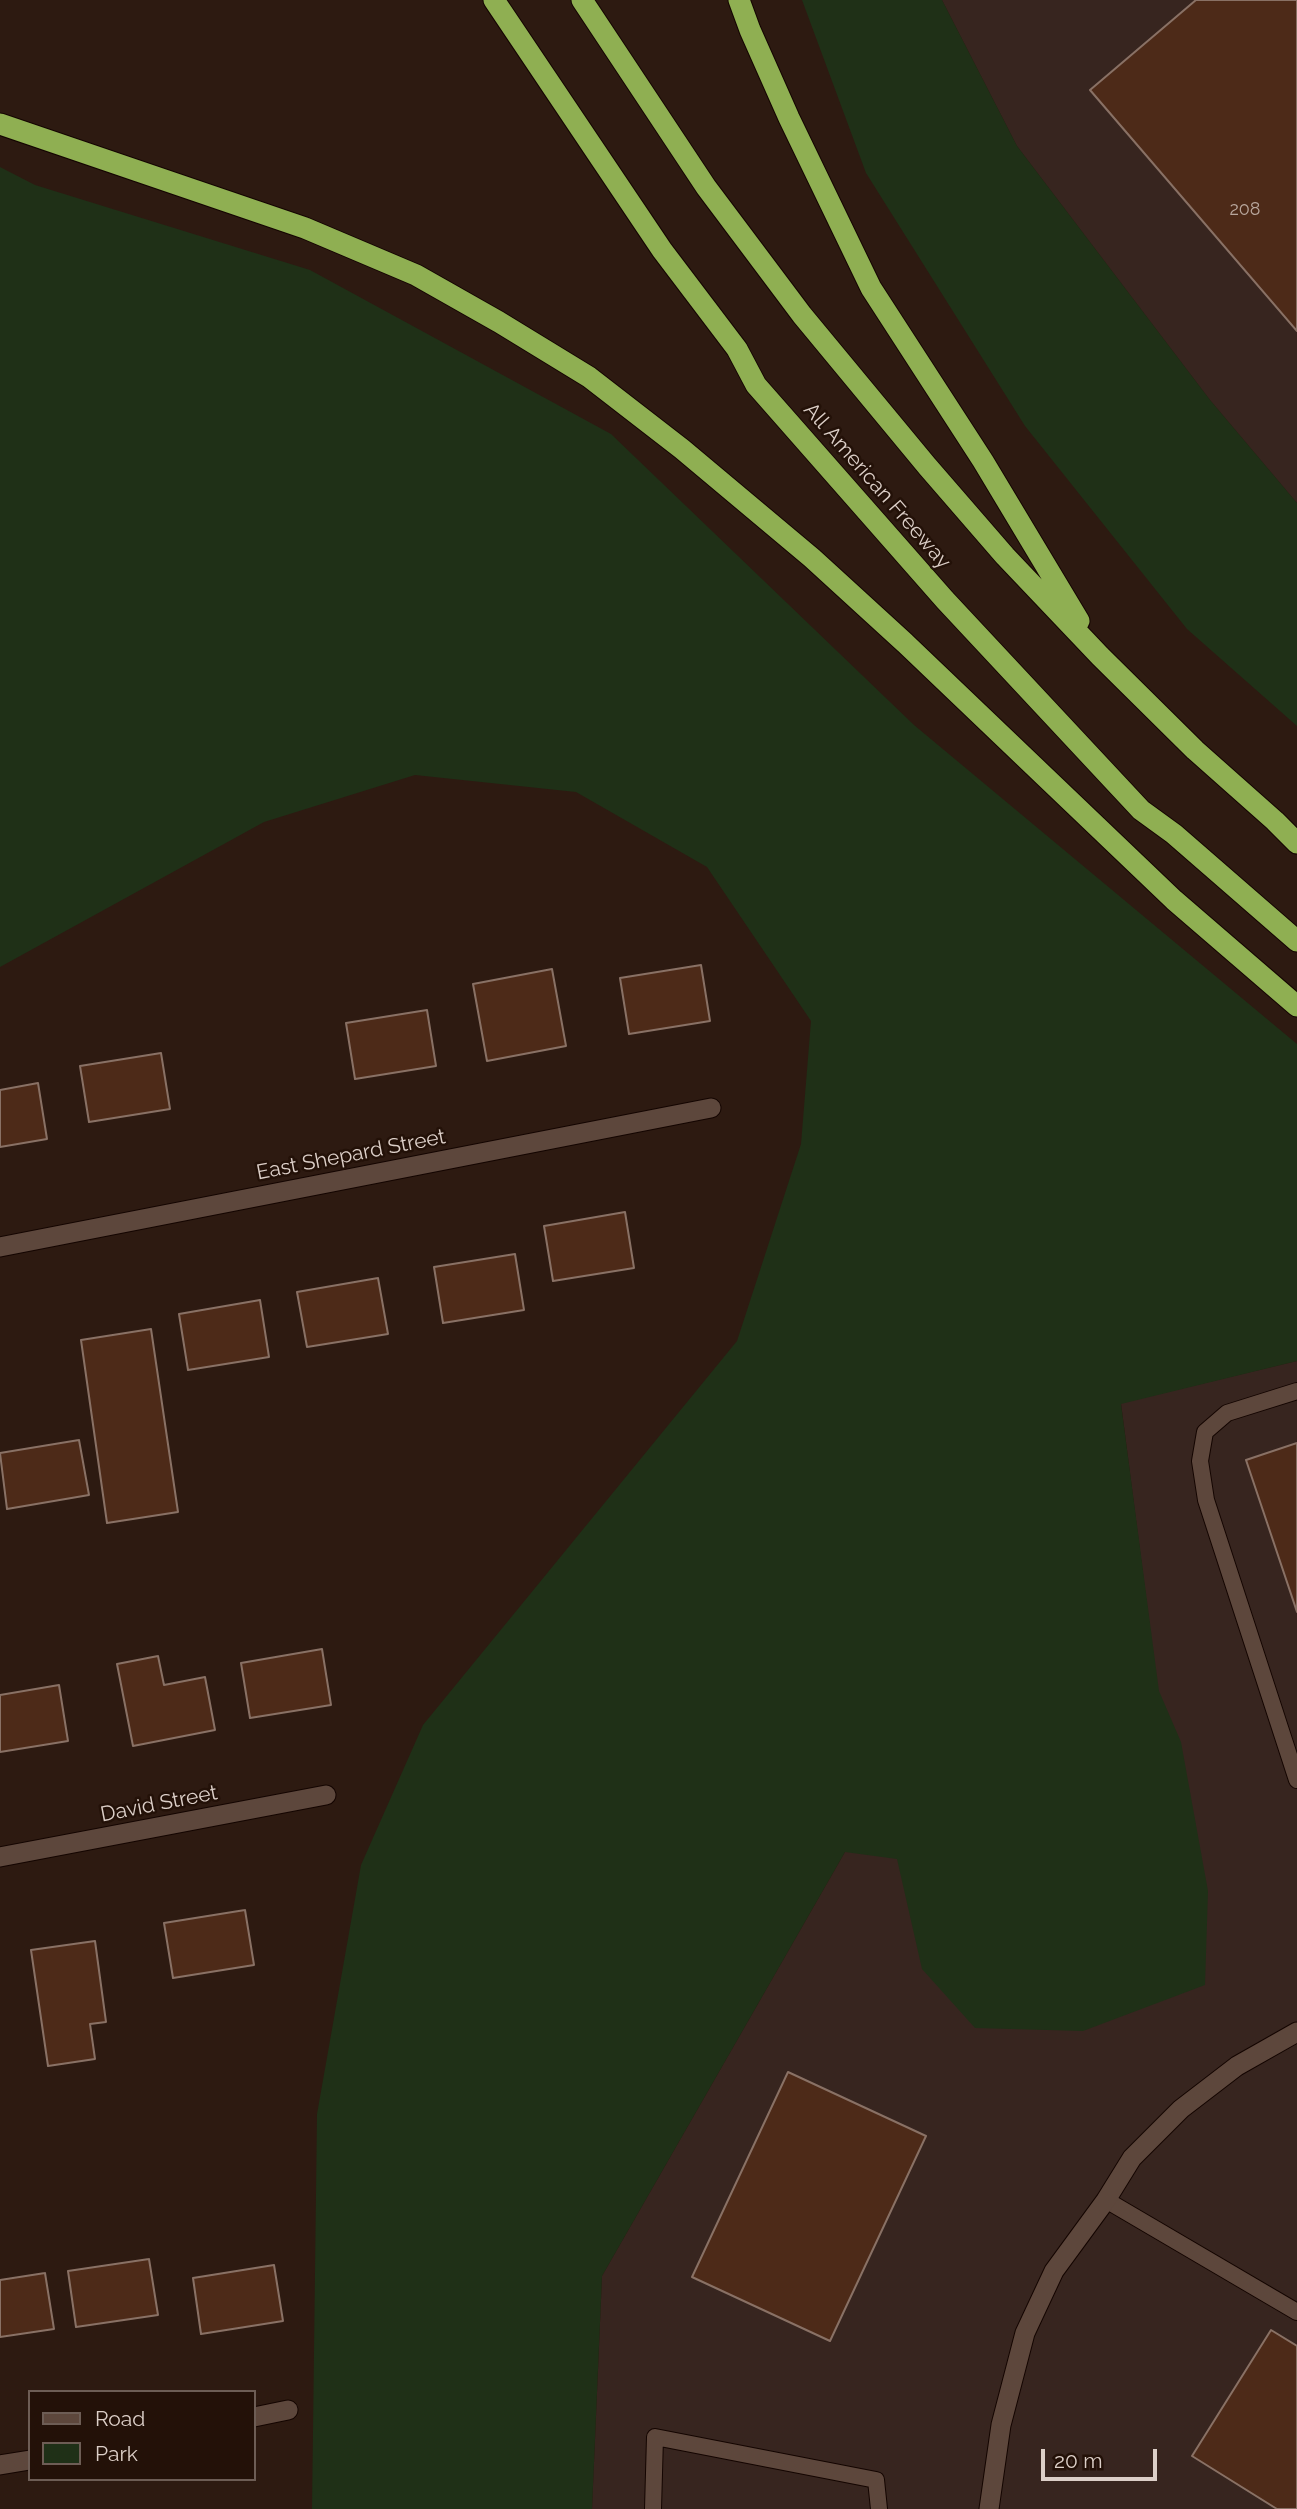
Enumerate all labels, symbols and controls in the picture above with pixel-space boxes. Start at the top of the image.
house number: 208 [1229,199,1261,221]
street label: All American Freeway [798,398,956,574]
street label: East Shepard Street [254,1124,448,1186]
street label: David Street [98,1780,220,1828]
legend [28,2390,256,2481]
text: Road [95,2406,145,2431]
scale bar [1045,2436,1160,2480]
text: Park [95,2441,138,2466]
text: 20 m [1054,2448,1102,2473]

